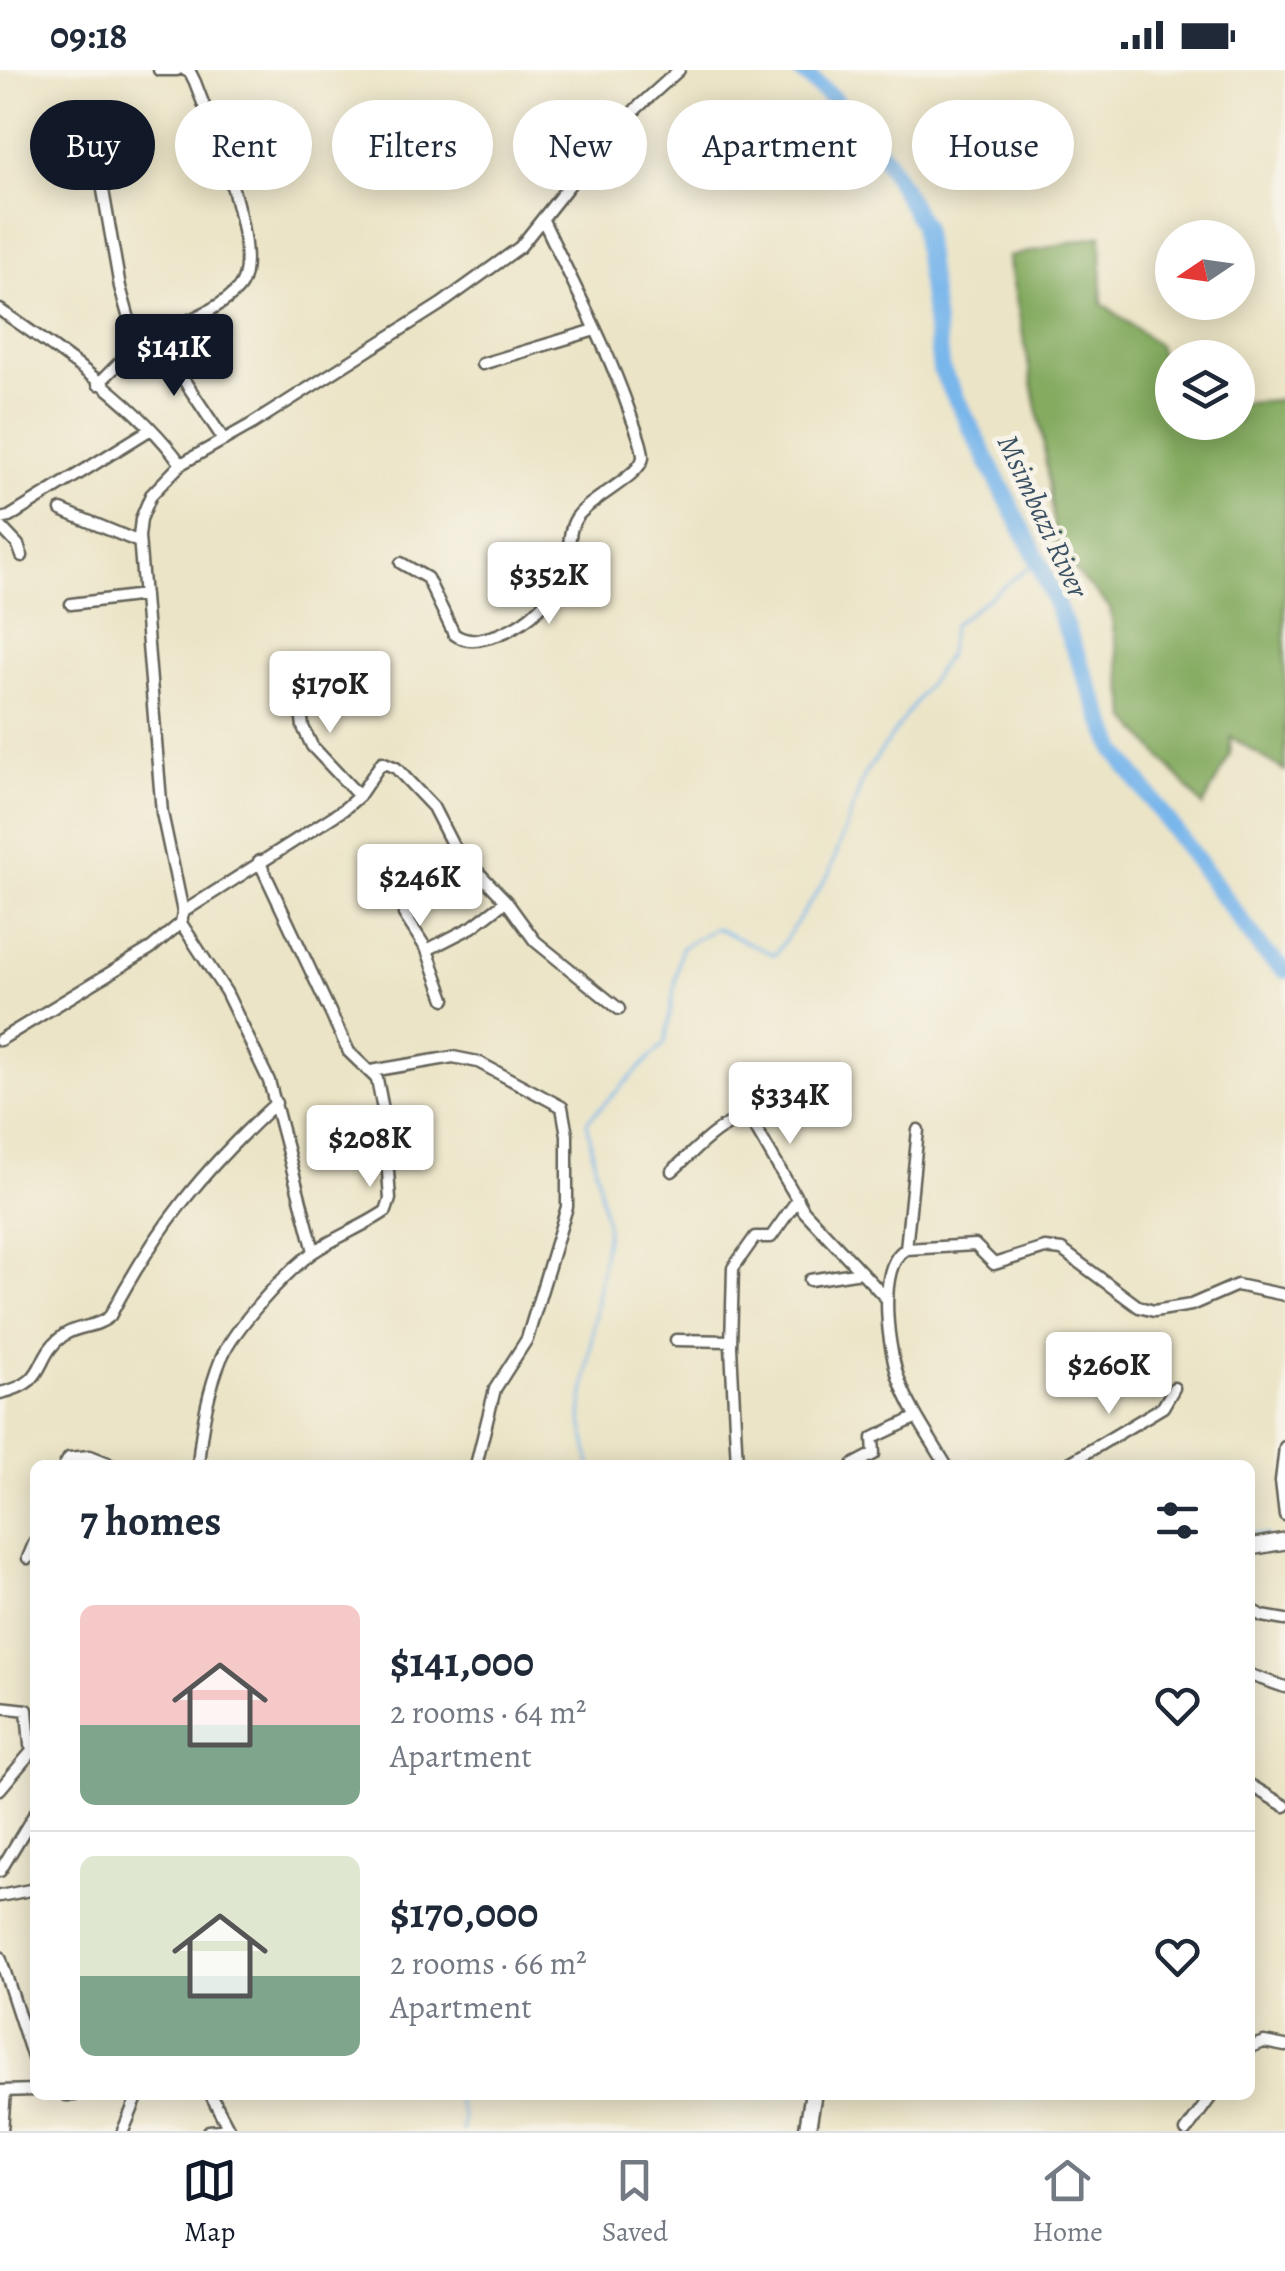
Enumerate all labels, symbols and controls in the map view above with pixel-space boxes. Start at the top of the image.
text: 09:18 [50,9,128,61]
chip: Buy [30,100,155,190]
chip: Rent [175,100,312,190]
chip: Filters [332,100,493,190]
chip: New [513,100,647,190]
chip: Apartment [667,100,892,190]
chip: House [912,100,1074,190]
north arrow [1155,220,1255,320]
map controls [1155,220,1255,440]
pin: $141K [104,314,244,399]
text: $141K [137,324,211,368]
button: layers [1155,340,1255,440]
water label: Msimbazi River [988,428,1099,605]
pin: $352K [479,542,619,627]
text: $352K [510,552,588,596]
pin: $170K [260,651,400,736]
text: $170K [291,661,369,705]
pin: $246K [350,844,490,929]
text: $246K [379,854,461,898]
pin: $334K [720,1062,860,1147]
text: $334K [751,1072,829,1116]
pin: $208K [300,1105,440,1190]
text: $208K [329,1115,411,1159]
pin: $260K [1039,1332,1179,1417]
text: $260K [1068,1342,1150,1386]
text: 7 homes [80,1492,221,1549]
icon: filters [1150,1493,1205,1548]
text: $141,000 [390,1633,534,1690]
icon: home [160,1645,280,1765]
icon: heart [1150,1678,1205,1733]
text: 2 rooms · 64 m² [390,1690,587,1734]
text: Apartment [390,1734,532,1778]
text: $170,000 [390,1884,538,1941]
icon: home [160,1896,280,2016]
icon: heart [1150,1929,1205,1984]
text: 2 rooms · 66 m² [390,1941,587,1985]
text: Apartment [390,1985,532,2029]
tab: Map [182,2153,237,2251]
tab: Saved [602,2153,668,2251]
tab: Home [1032,2153,1103,2251]

